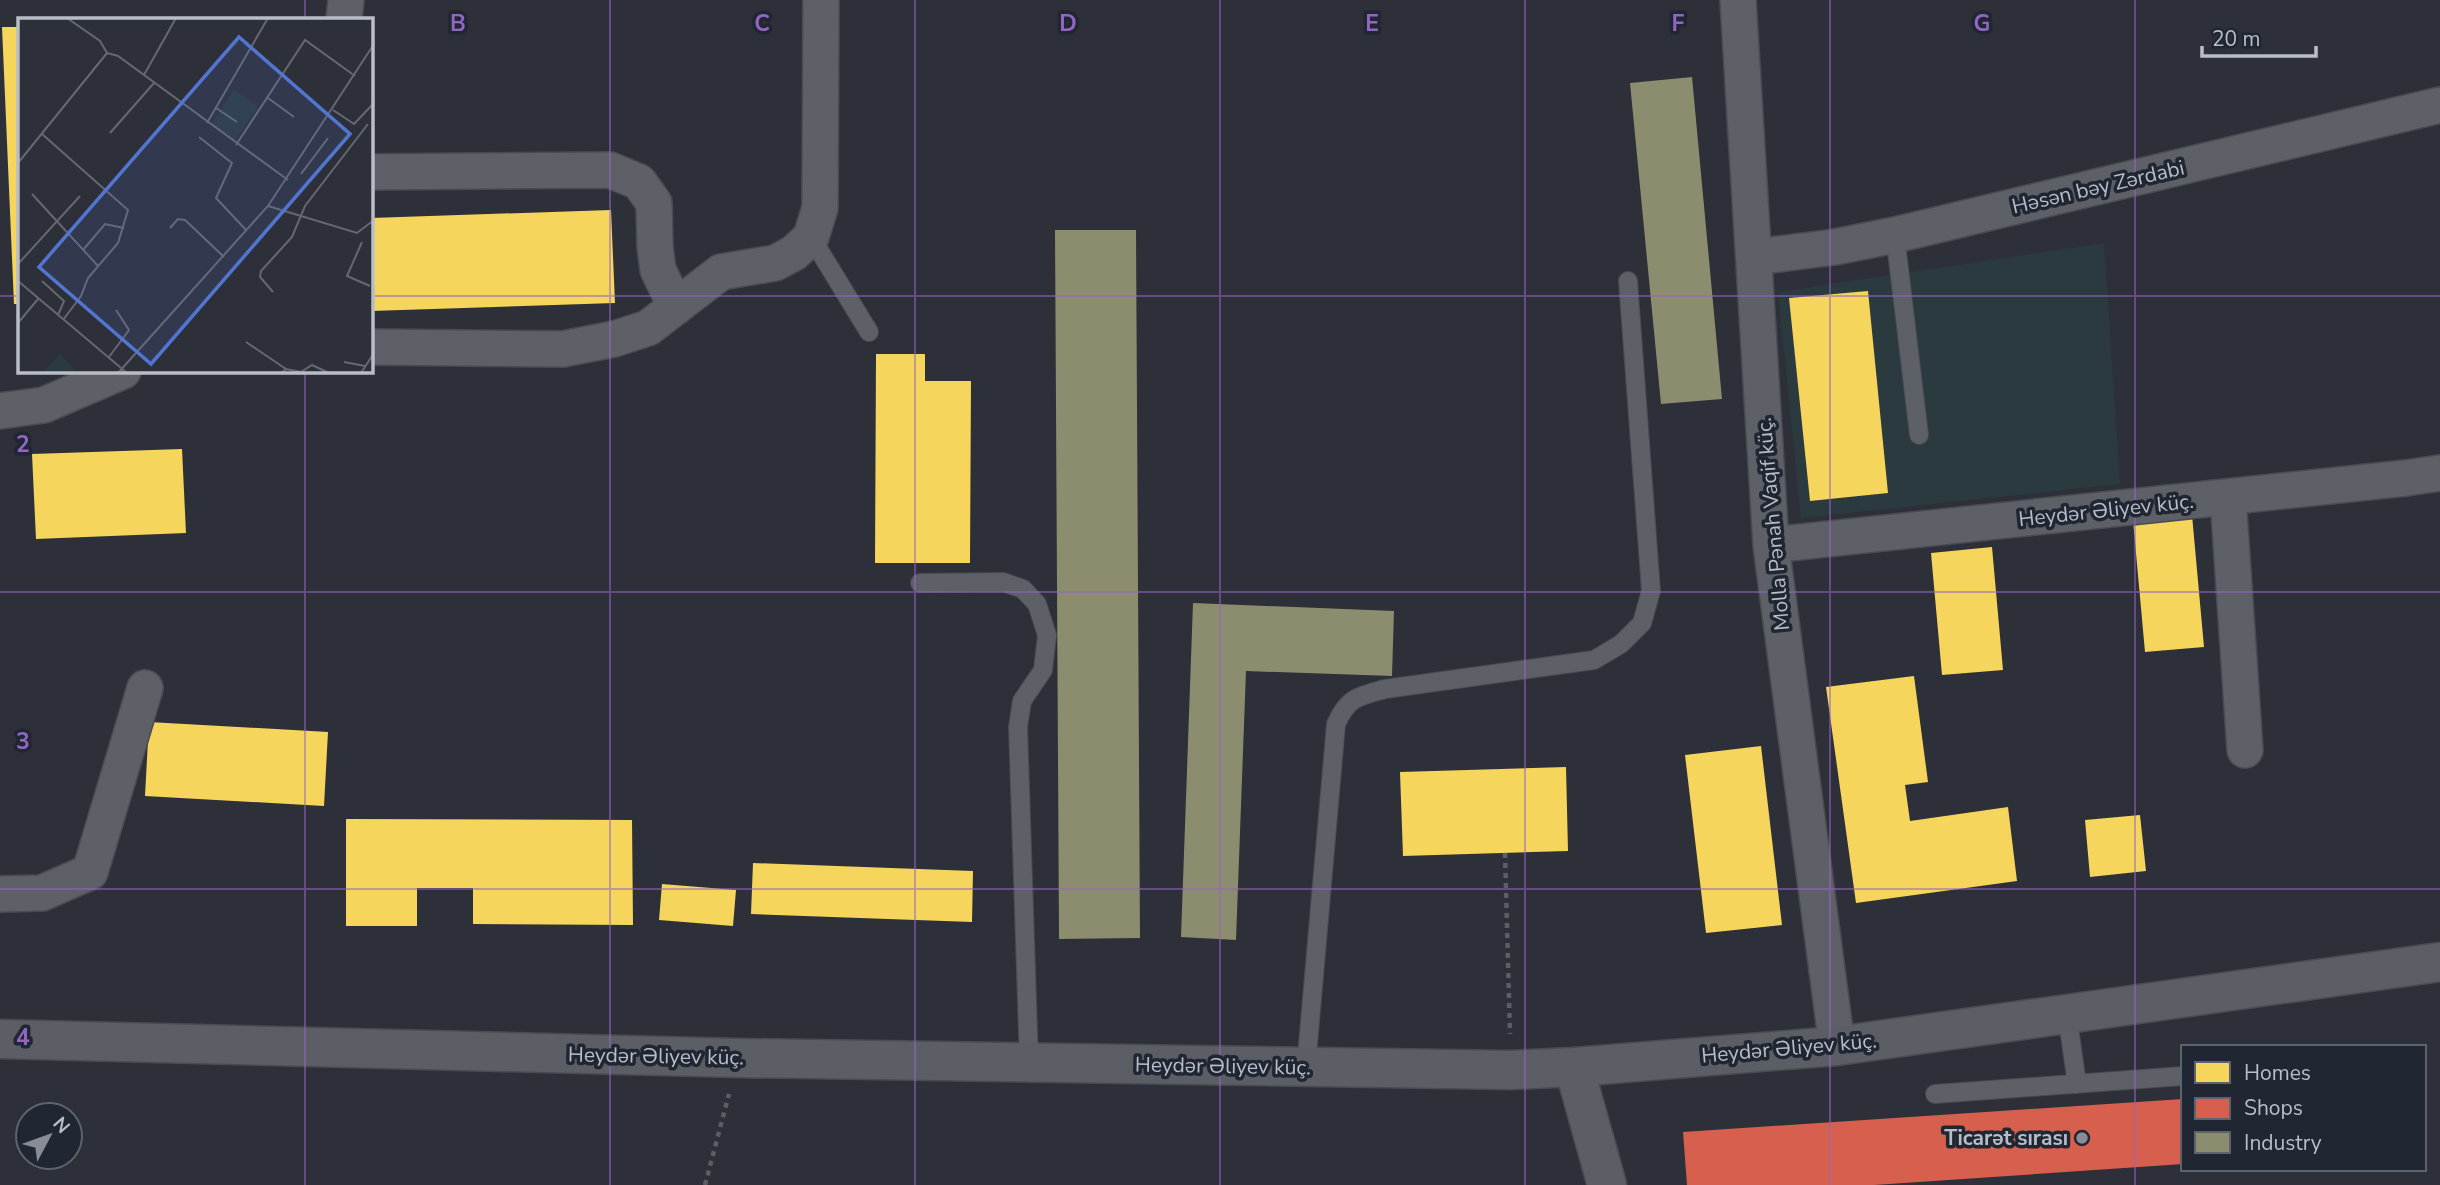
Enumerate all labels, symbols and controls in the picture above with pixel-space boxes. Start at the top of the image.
text: B [450,8,466,39]
text: C [754,8,770,39]
text: D [1059,8,1077,39]
text: E [1365,8,1379,39]
text: F [1672,8,1685,39]
text: G [1974,8,1990,39]
scale bar [2202,14,2316,58]
inset map [18,18,373,373]
text: 20 m [2212,25,2261,53]
street label: Həsən bəy Zərdabi [2009,154,2187,220]
street label: Molla Pənah Vaqif küç. [1750,416,1796,632]
text: 2 [16,429,30,460]
street label: Heydər Əliyev küç. [2017,487,2195,533]
text: 3 [16,726,30,757]
text: 4 [16,1022,30,1053]
street label: Heydər Əliyev küç. [1700,1026,1878,1070]
street label: Heydər Əliyev küç. [568,1040,744,1072]
legend [2181,1045,2426,1171]
street label: Heydər Əliyev küç. [1135,1050,1311,1082]
text: Homes [2244,1059,2311,1087]
text: Shops [2244,1094,2303,1122]
north arrow [14,1101,84,1171]
text: N [47,1112,76,1139]
place label: Ticarət sırası [1944,1124,2068,1152]
text: Industry [2244,1129,2322,1157]
marker: Ticarət sırası [2074,1130,2090,1146]

